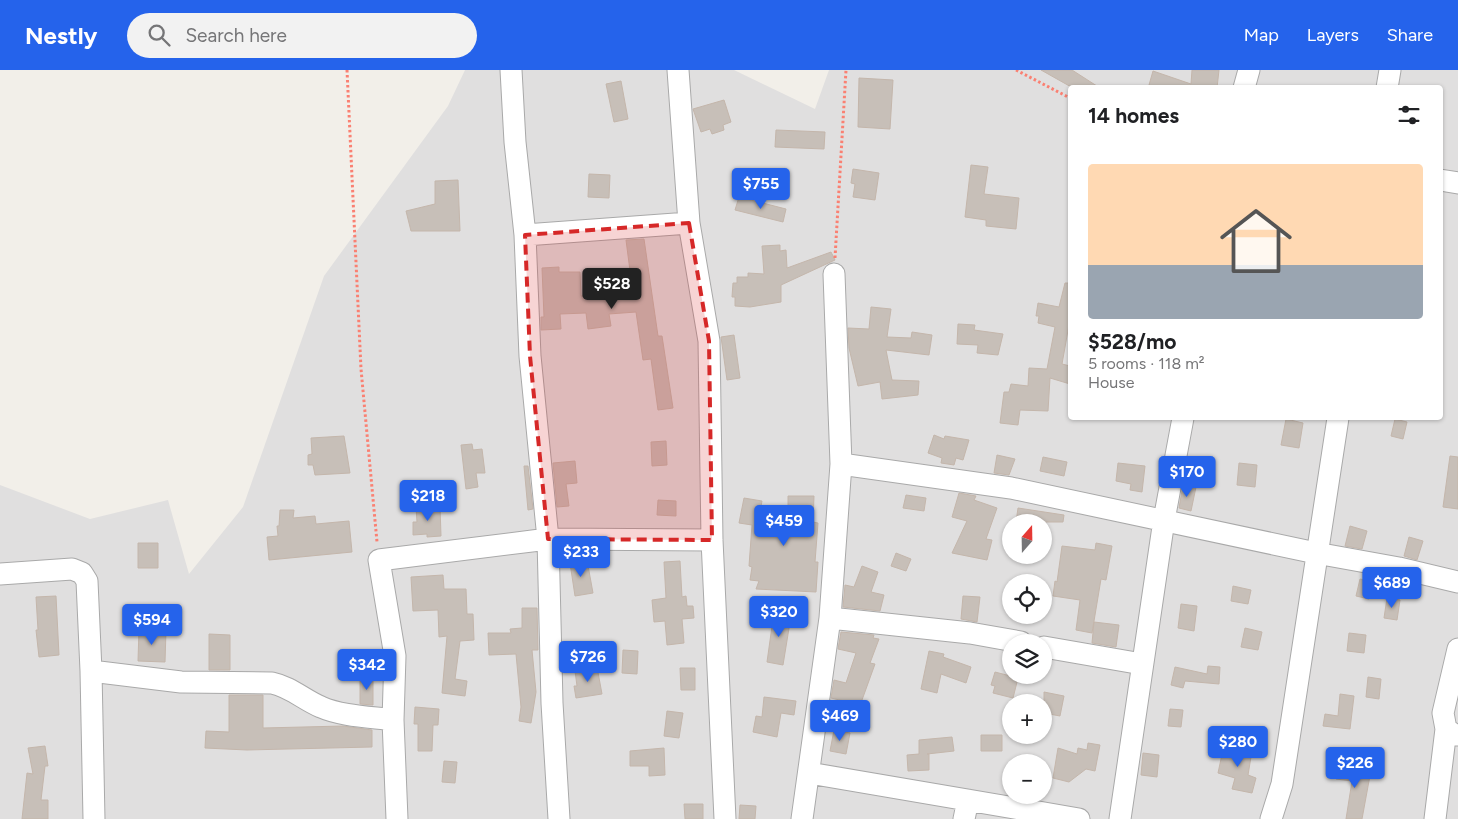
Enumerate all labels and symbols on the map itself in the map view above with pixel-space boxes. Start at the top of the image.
pin: $755 [731,168,791,210]
pin: $528 [582,268,642,310]
pin: $170 [1157,456,1217,498]
pin: $218 [398,480,458,522]
pin: $459 [754,504,814,547]
north arrow [1002,514,1052,564]
pin: $233 [551,536,611,578]
pin: $689 [1362,566,1422,609]
pin: $320 [749,596,809,638]
pin: $594 [122,604,182,646]
pin: $726 [558,640,618,683]
pin: $342 [337,648,397,691]
pin: $469 [810,700,870,742]
pin: $280 [1208,726,1268,768]
pin: $226 [1325,746,1385,789]

